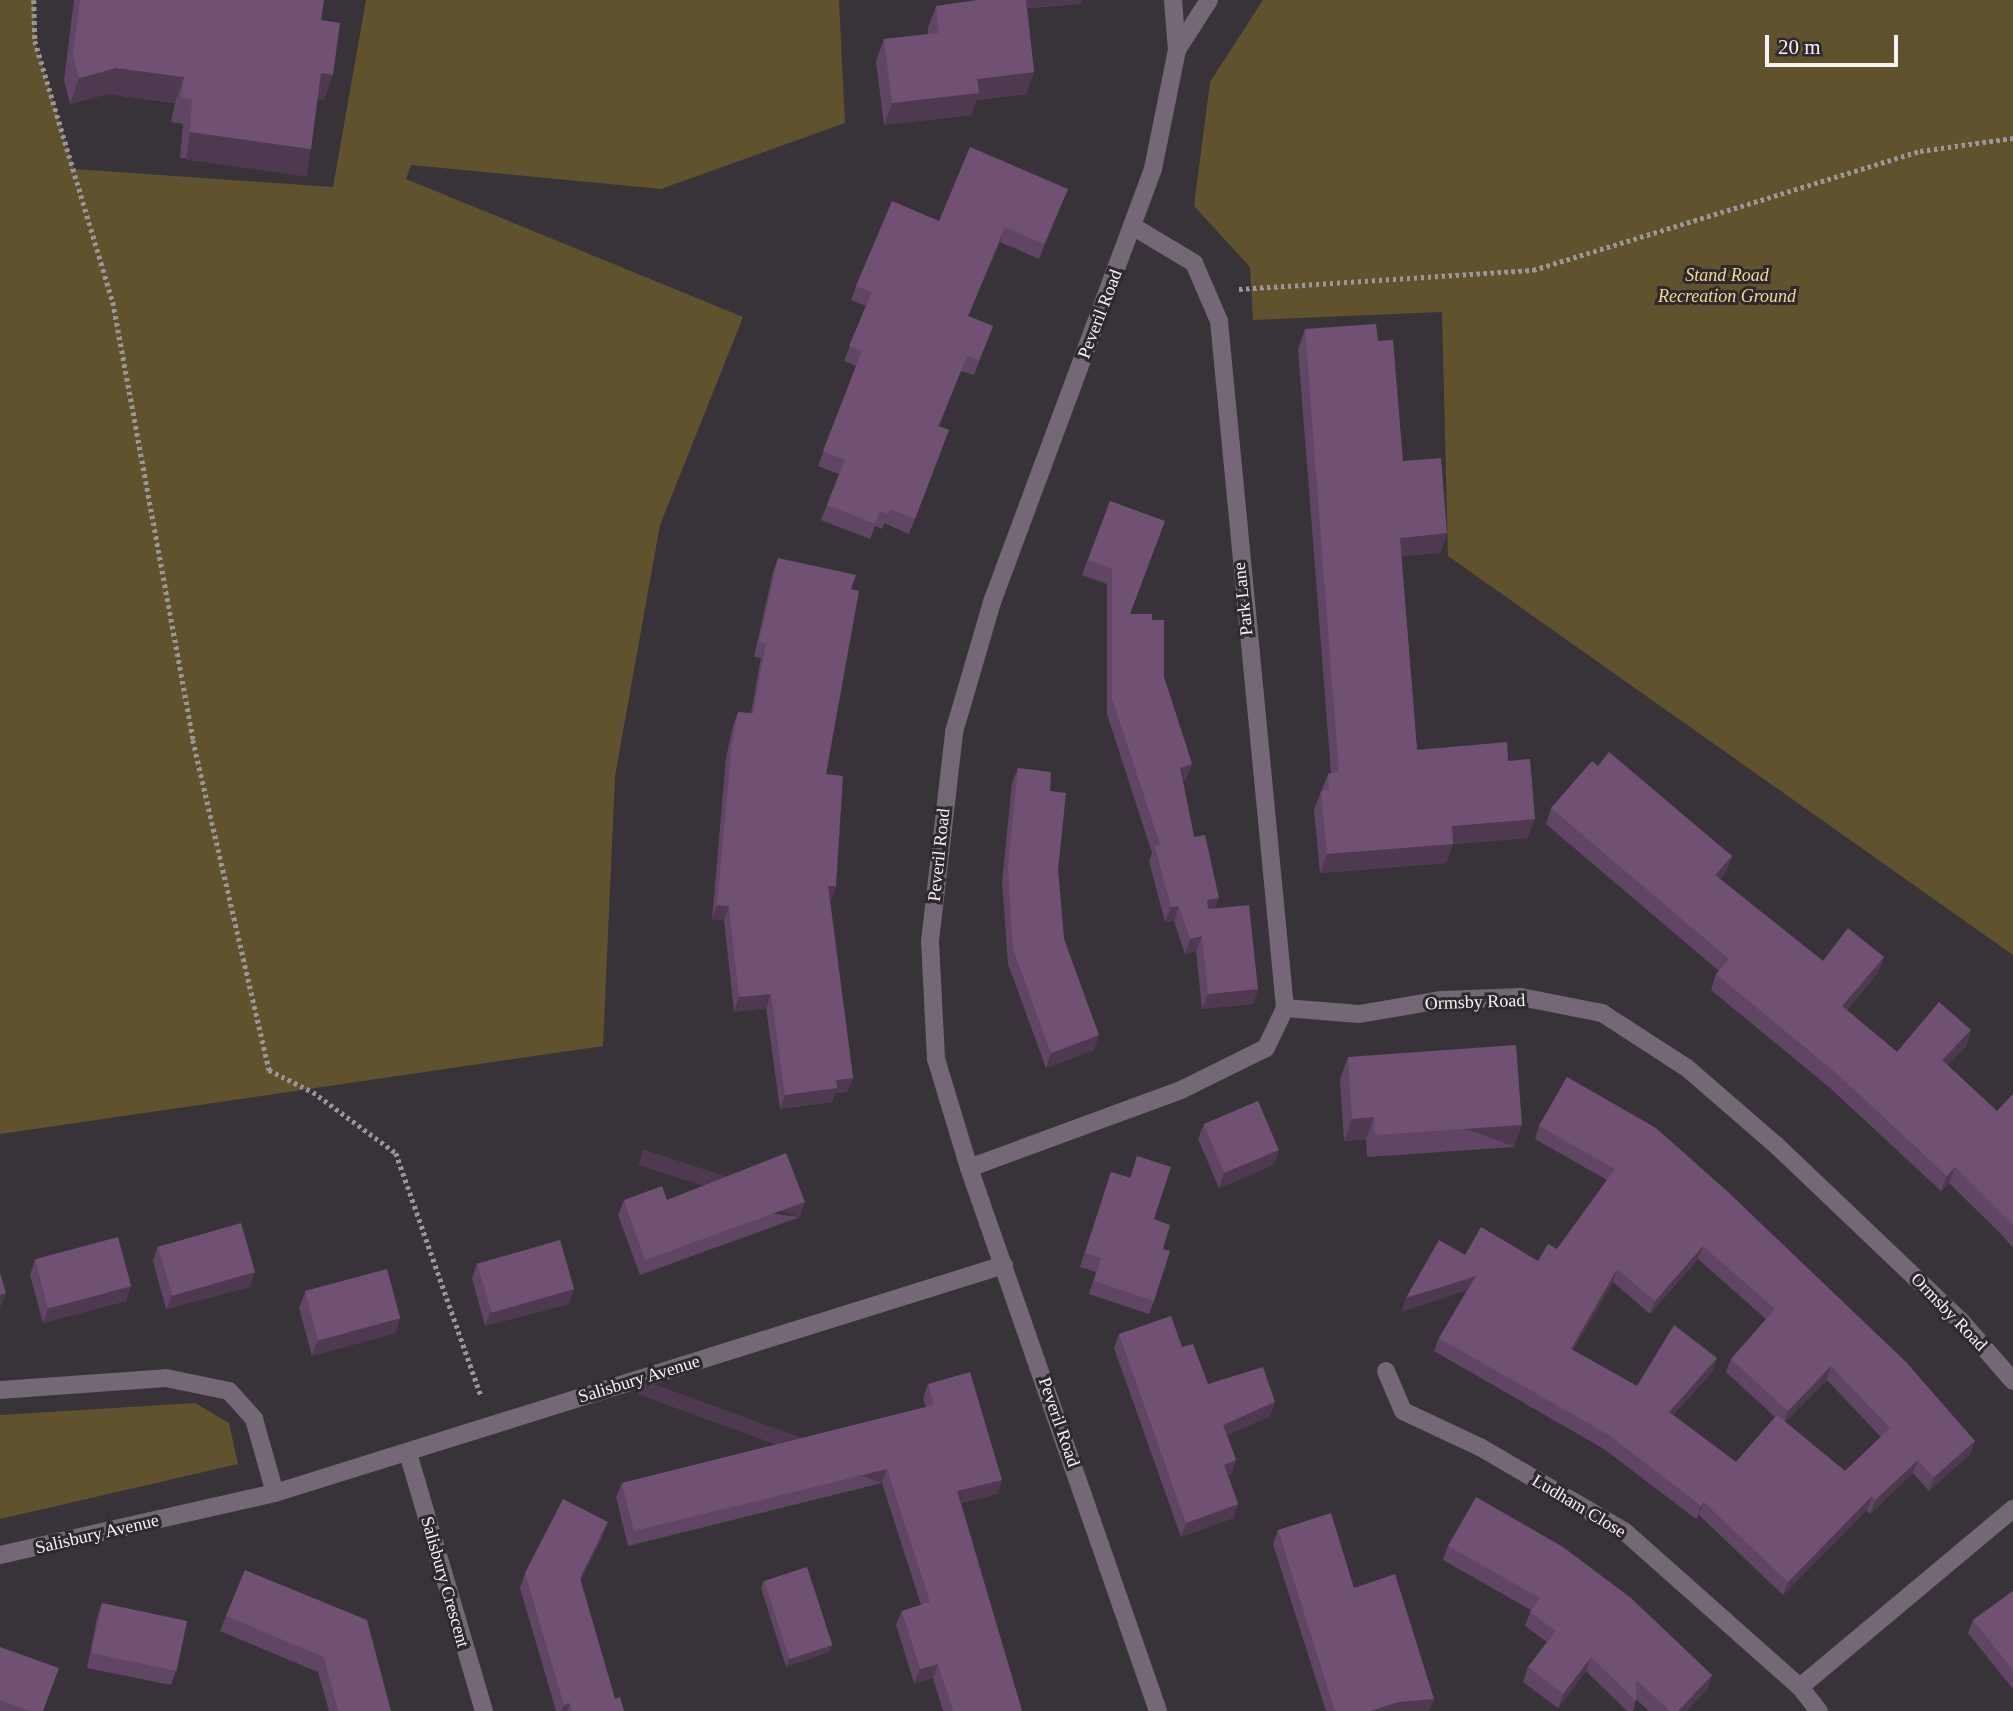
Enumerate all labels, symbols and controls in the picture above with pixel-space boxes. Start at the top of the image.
scale bar [1768,21,1901,65]
text: 20 m [1778,35,1821,59]
park label: Stand Road Recreation Ground [1658,265,1796,308]
street label: Peveril Road [1073,266,1127,362]
street label: Park Lane [1228,561,1258,637]
street label: Peveril Road [923,807,955,903]
street label: Ormsby Road [1424,989,1526,1015]
street label: Ormsby Road [1906,1268,1992,1356]
street label: Salisbury Avenue [575,1350,703,1408]
street label: Peveril Road [1034,1374,1084,1470]
street label: Ludham Close [1528,1470,1630,1542]
street label: Salisbury Avenue [33,1509,161,1559]
street label: Salisbury Crescent [416,1514,474,1650]

